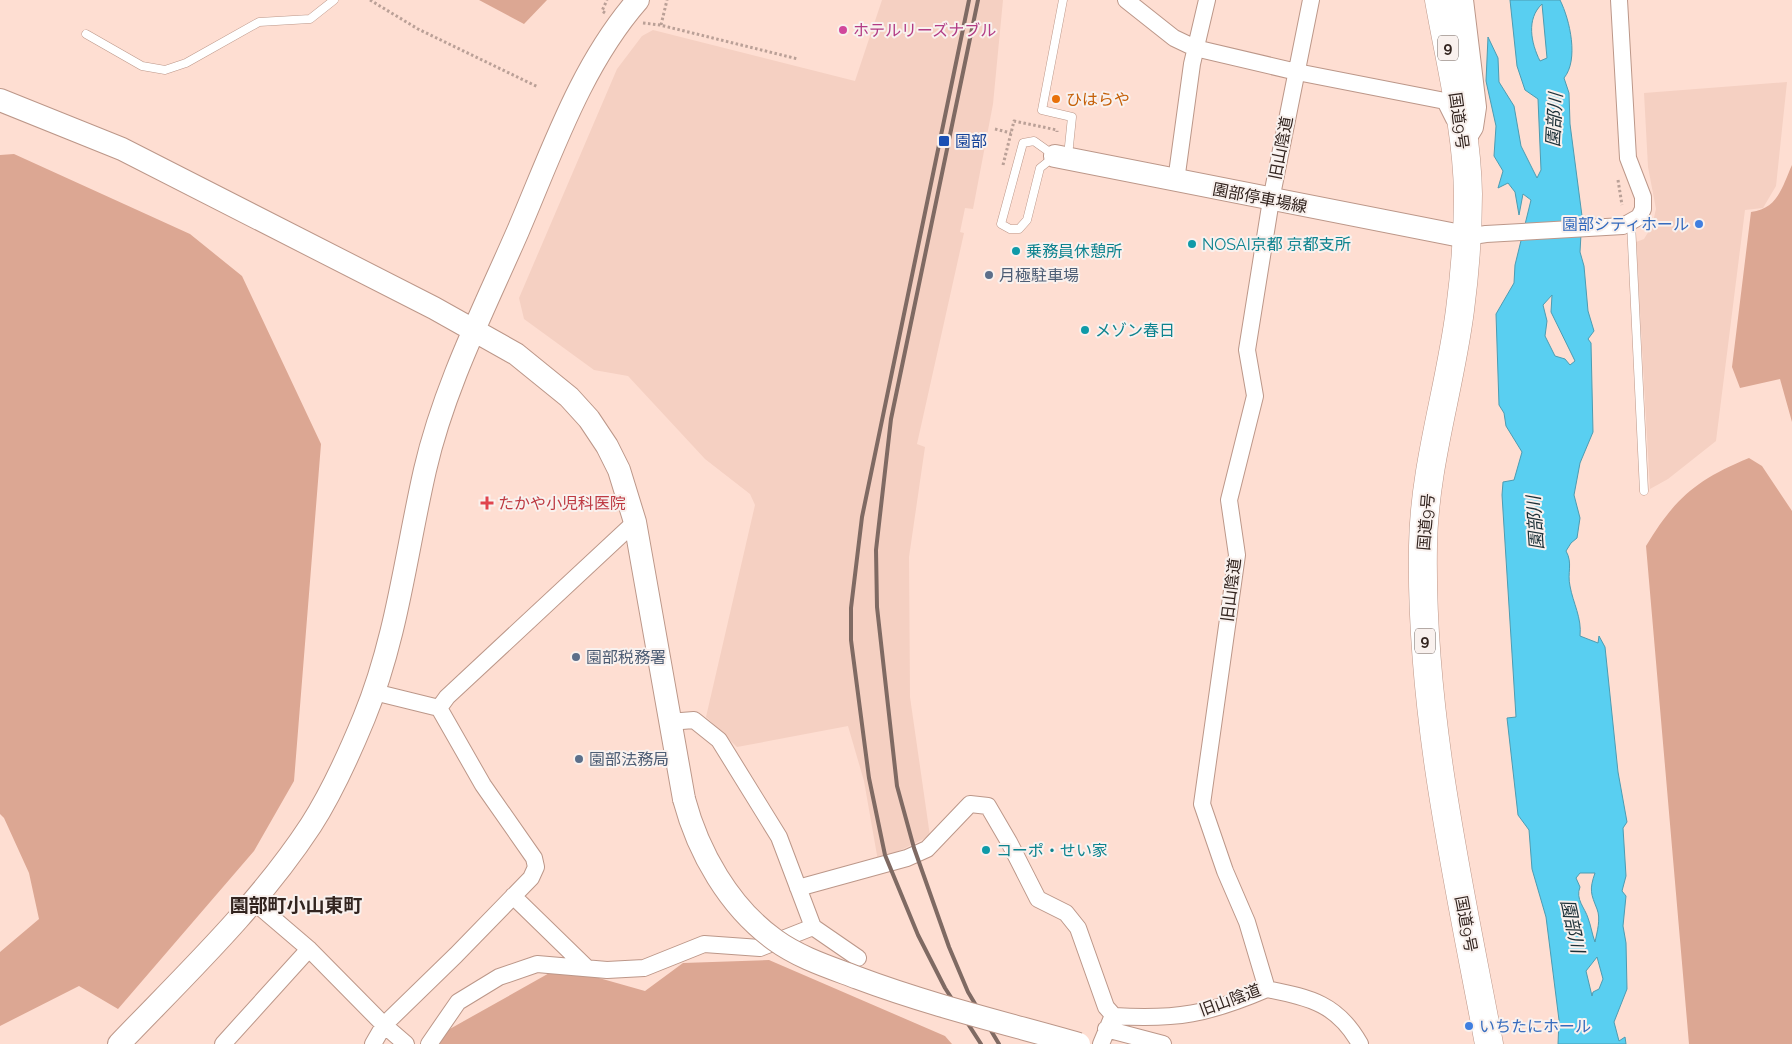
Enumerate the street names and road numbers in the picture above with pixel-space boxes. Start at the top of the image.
road number: 9 [1438,36,1458,60]
street label: 国道9号 [1446,91,1472,151]
street label: 旧山陰道 [1266,115,1296,181]
street label: 園部停車場線 [1211,180,1309,216]
street label: 国道9号 [1414,493,1438,551]
street label: 旧山陰道 [1218,557,1244,623]
road number: 9 [1415,628,1435,654]
street label: 国道9号 [1451,894,1481,954]
street label: 旧山陰道 [1197,980,1263,1020]

